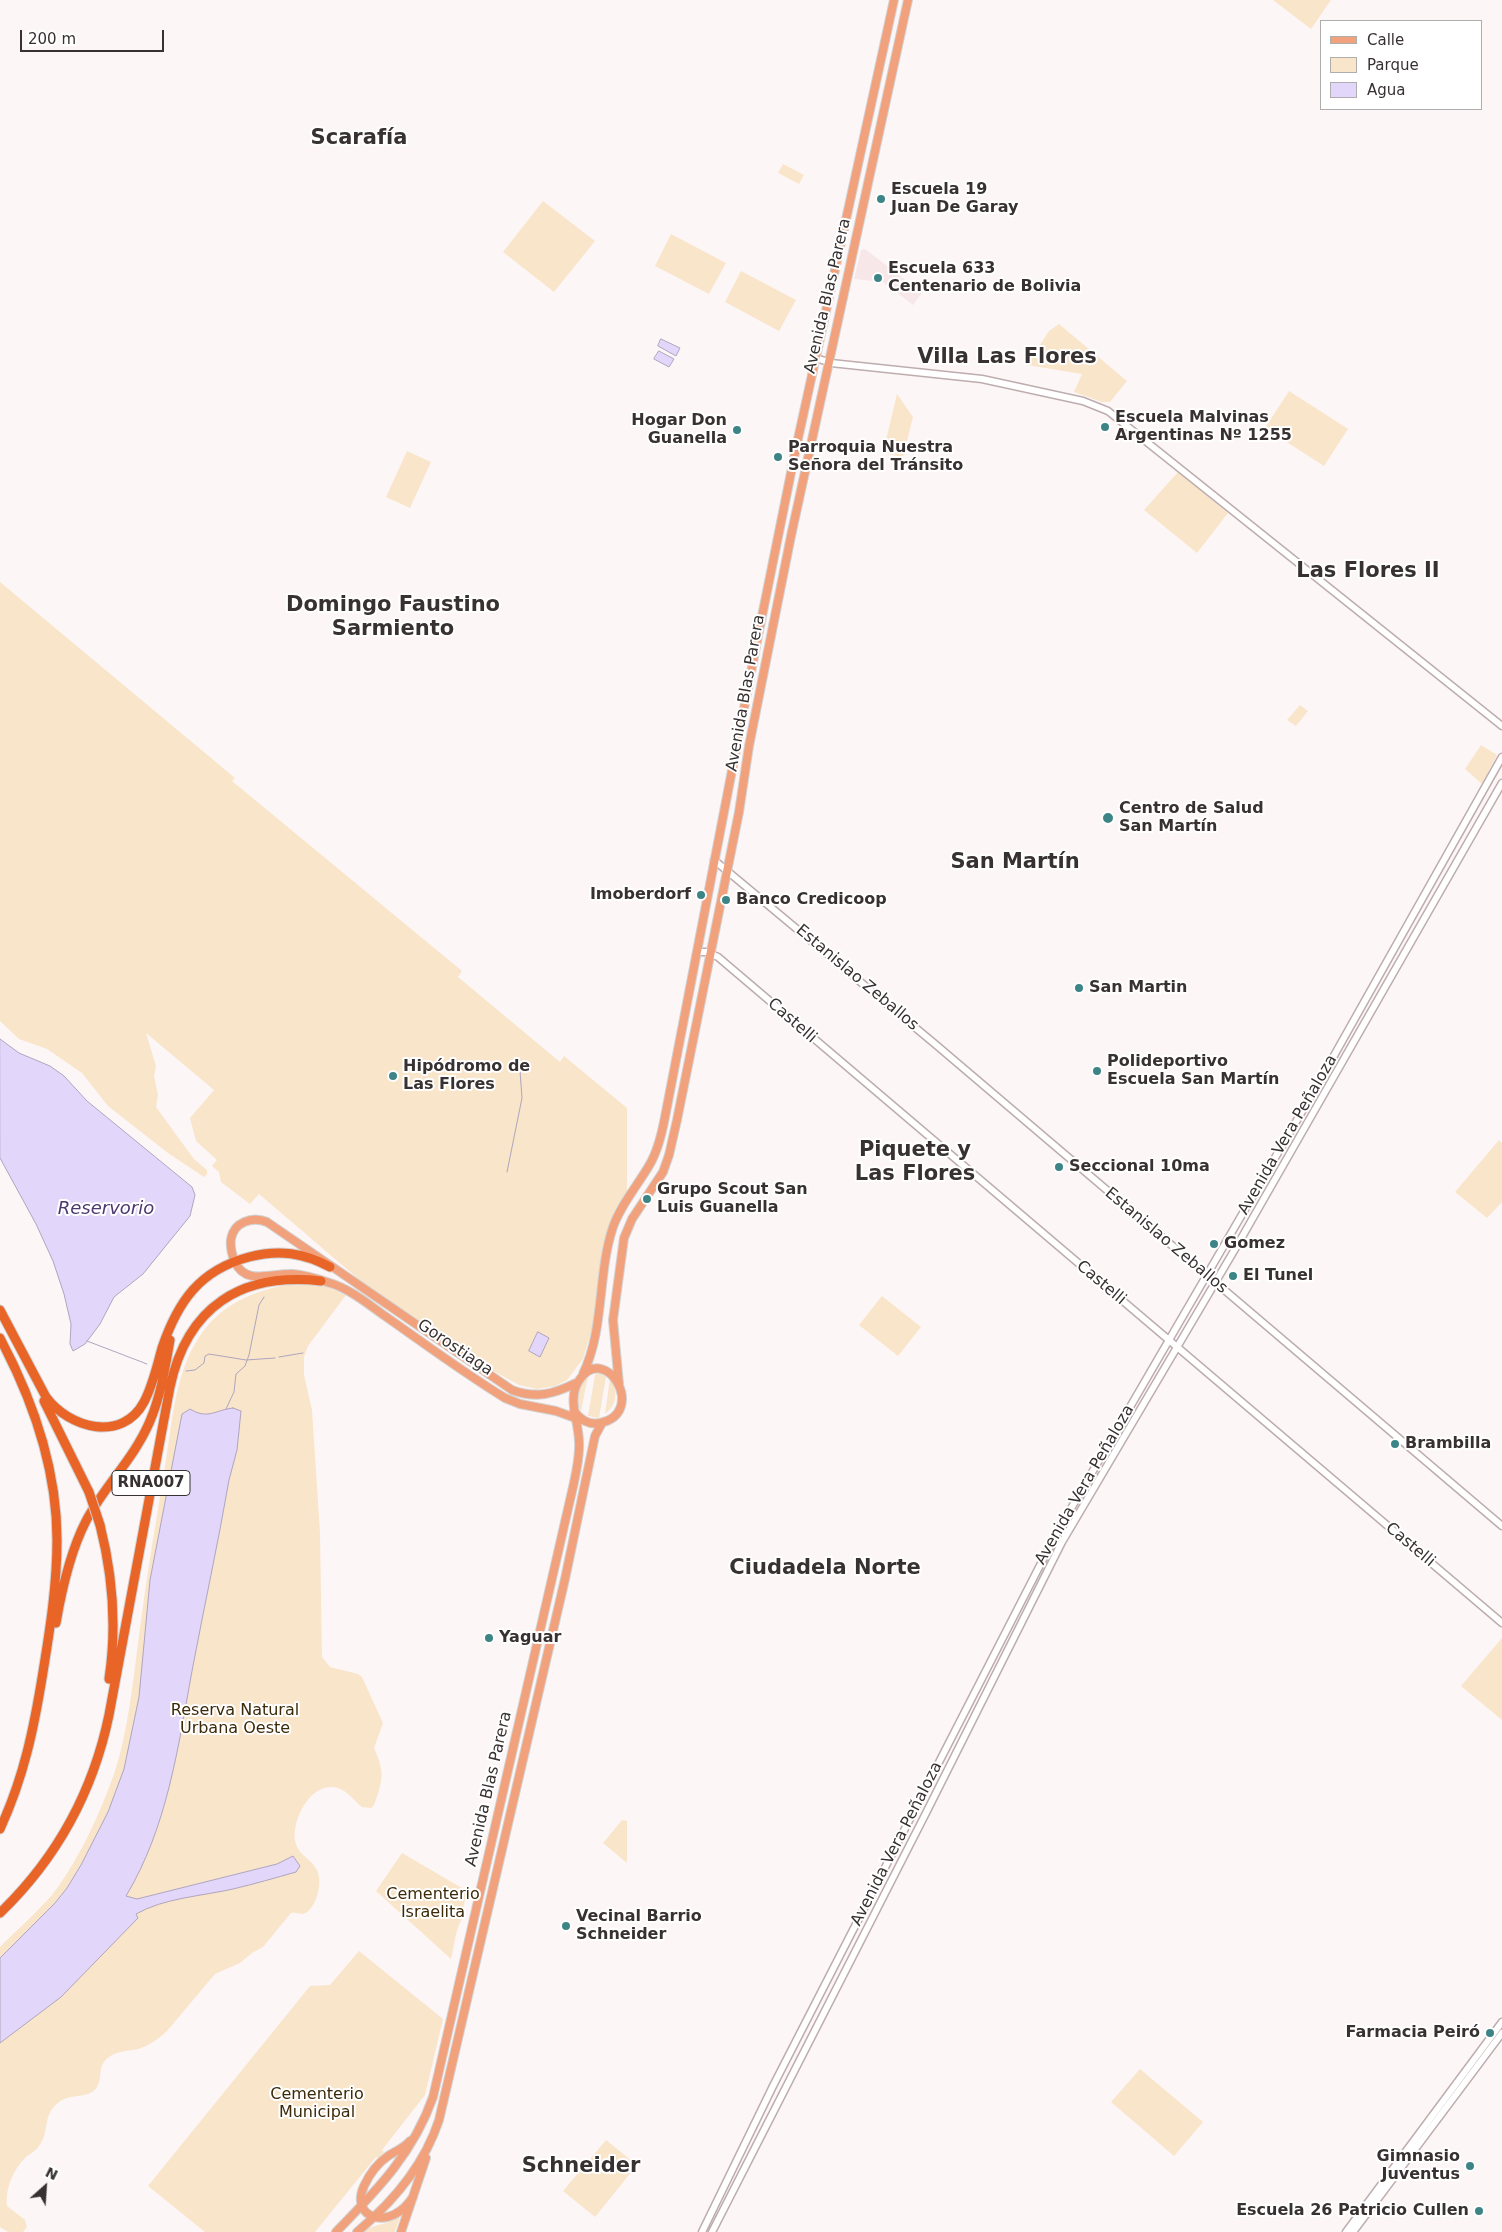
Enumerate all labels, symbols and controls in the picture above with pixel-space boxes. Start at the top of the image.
scale bar [22,20,166,52]
legend [1320,20,1482,110]
text: 200 m [28,30,76,48]
text: Calle [1367,31,1404,49]
text: Parque [1367,56,1419,74]
text: Agua [1367,81,1405,99]
district label: Scarafía [311,126,407,152]
place label: Escuela 19 Juan De Garay [891,180,1018,218]
marker: Escuela 19 Juan De Garay [875,193,887,205]
street label: Avenida Blas Parera [801,216,855,376]
place label: Escuela 633 Centenario de Bolivia [888,259,1081,297]
marker: Escuela 633 Centenario de Bolivia [872,272,884,284]
district label: Villa Las Flores [917,345,1097,371]
place label: Escuela Malvinas Argentinas Nº 1255 [1115,408,1292,446]
place label: Hogar Don Guanella [631,411,727,449]
marker: Escuela Malvinas Argentinas Nº 1255 [1099,421,1111,433]
marker: Hogar Don Guanella [731,424,743,436]
place label: Parroquia Nuestra Señora del Tránsito [788,438,963,476]
marker: Parroquia Nuestra Señora del Tránsito [772,451,784,463]
district label: Las Flores II [1296,559,1440,585]
district label: Domingo Faustino Sarmiento [286,593,500,643]
street label: Avenida Blas Parera [723,613,769,773]
place label: Centro de Salud San Martín [1119,799,1264,837]
marker: Centro de Salud San Martín [1101,811,1115,825]
district label: San Martín [950,850,1080,876]
place label: Imoberdorf [590,885,691,905]
marker: Imoberdorf [695,889,707,901]
place label: Banco Credicoop [736,890,887,910]
marker: Banco Credicoop [720,894,732,906]
street label: Estanislao Zeballos [792,921,922,1035]
place label: San Martin [1089,978,1187,998]
marker: San Martin [1073,982,1085,994]
street label: Castelli [764,994,820,1048]
place label: Polideportivo Escuela San Martín [1107,1052,1279,1090]
street label: Avenida Vera Peñaloza [1234,1052,1342,1218]
place label: Hipódromo de Las Flores [403,1057,530,1095]
marker: Polideportivo Escuela San Martín [1091,1065,1103,1077]
marker: Hipódromo de Las Flores [387,1070,399,1082]
district label: Piquete y Las Flores [855,1138,975,1188]
place label: Seccional 10ma [1069,1157,1210,1177]
marker: Seccional 10ma [1053,1161,1065,1173]
place label: Grupo Scout San Luis Guanella [657,1180,808,1218]
street label: Estanislao Zeballos [1101,1184,1231,1298]
marker: Grupo Scout San Luis Guanella [641,1193,653,1205]
water label: Reservorio [58,1198,154,1220]
place label: Gomez [1224,1234,1285,1254]
marker: Gomez [1208,1238,1220,1250]
street label: Castelli [1072,1257,1130,1309]
place label: El Tunel [1243,1266,1313,1286]
marker: El Tunel [1227,1270,1239,1282]
street label: Gorostiaga [414,1316,496,1380]
street label: Avenida Vera Peñaloza [1031,1402,1139,1568]
place label: Brambilla [1405,1434,1491,1454]
marker: Brambilla [1389,1438,1401,1450]
road number: RNA007 [112,1470,190,1496]
street label: Castelli [1381,1519,1439,1571]
district label: Ciudadela Norte [729,1556,921,1582]
place label: Yaguar [499,1628,561,1648]
marker: Yaguar [483,1632,495,1644]
park label: Reserva Natural Urbana Oeste [171,1701,299,1739]
street label: Avenida Blas Parera [462,1709,516,1869]
street label: Avenida Vera Peñaloza [847,1759,947,1929]
park label: Cementerio Israelita [386,1885,480,1923]
place label: Vecinal Barrio Schneider [576,1907,702,1945]
marker: Vecinal Barrio Schneider [560,1920,572,1932]
place label: Farmacia Peiró [1346,2023,1480,2043]
marker: Farmacia Peiró [1484,2027,1496,2039]
park label: Cementerio Municipal [270,2085,364,2123]
place label: Gimnasio Juventus [1377,2147,1460,2185]
district label: Schneider [522,2154,640,2180]
marker: Gimnasio Juventus [1464,2160,1476,2172]
north arrow [20,2162,70,2212]
text: N [43,2164,60,2183]
place label: Escuela 26 Patricio Cullen [1236,2201,1469,2221]
marker: Escuela 26 Patricio Cullen [1473,2205,1485,2217]

